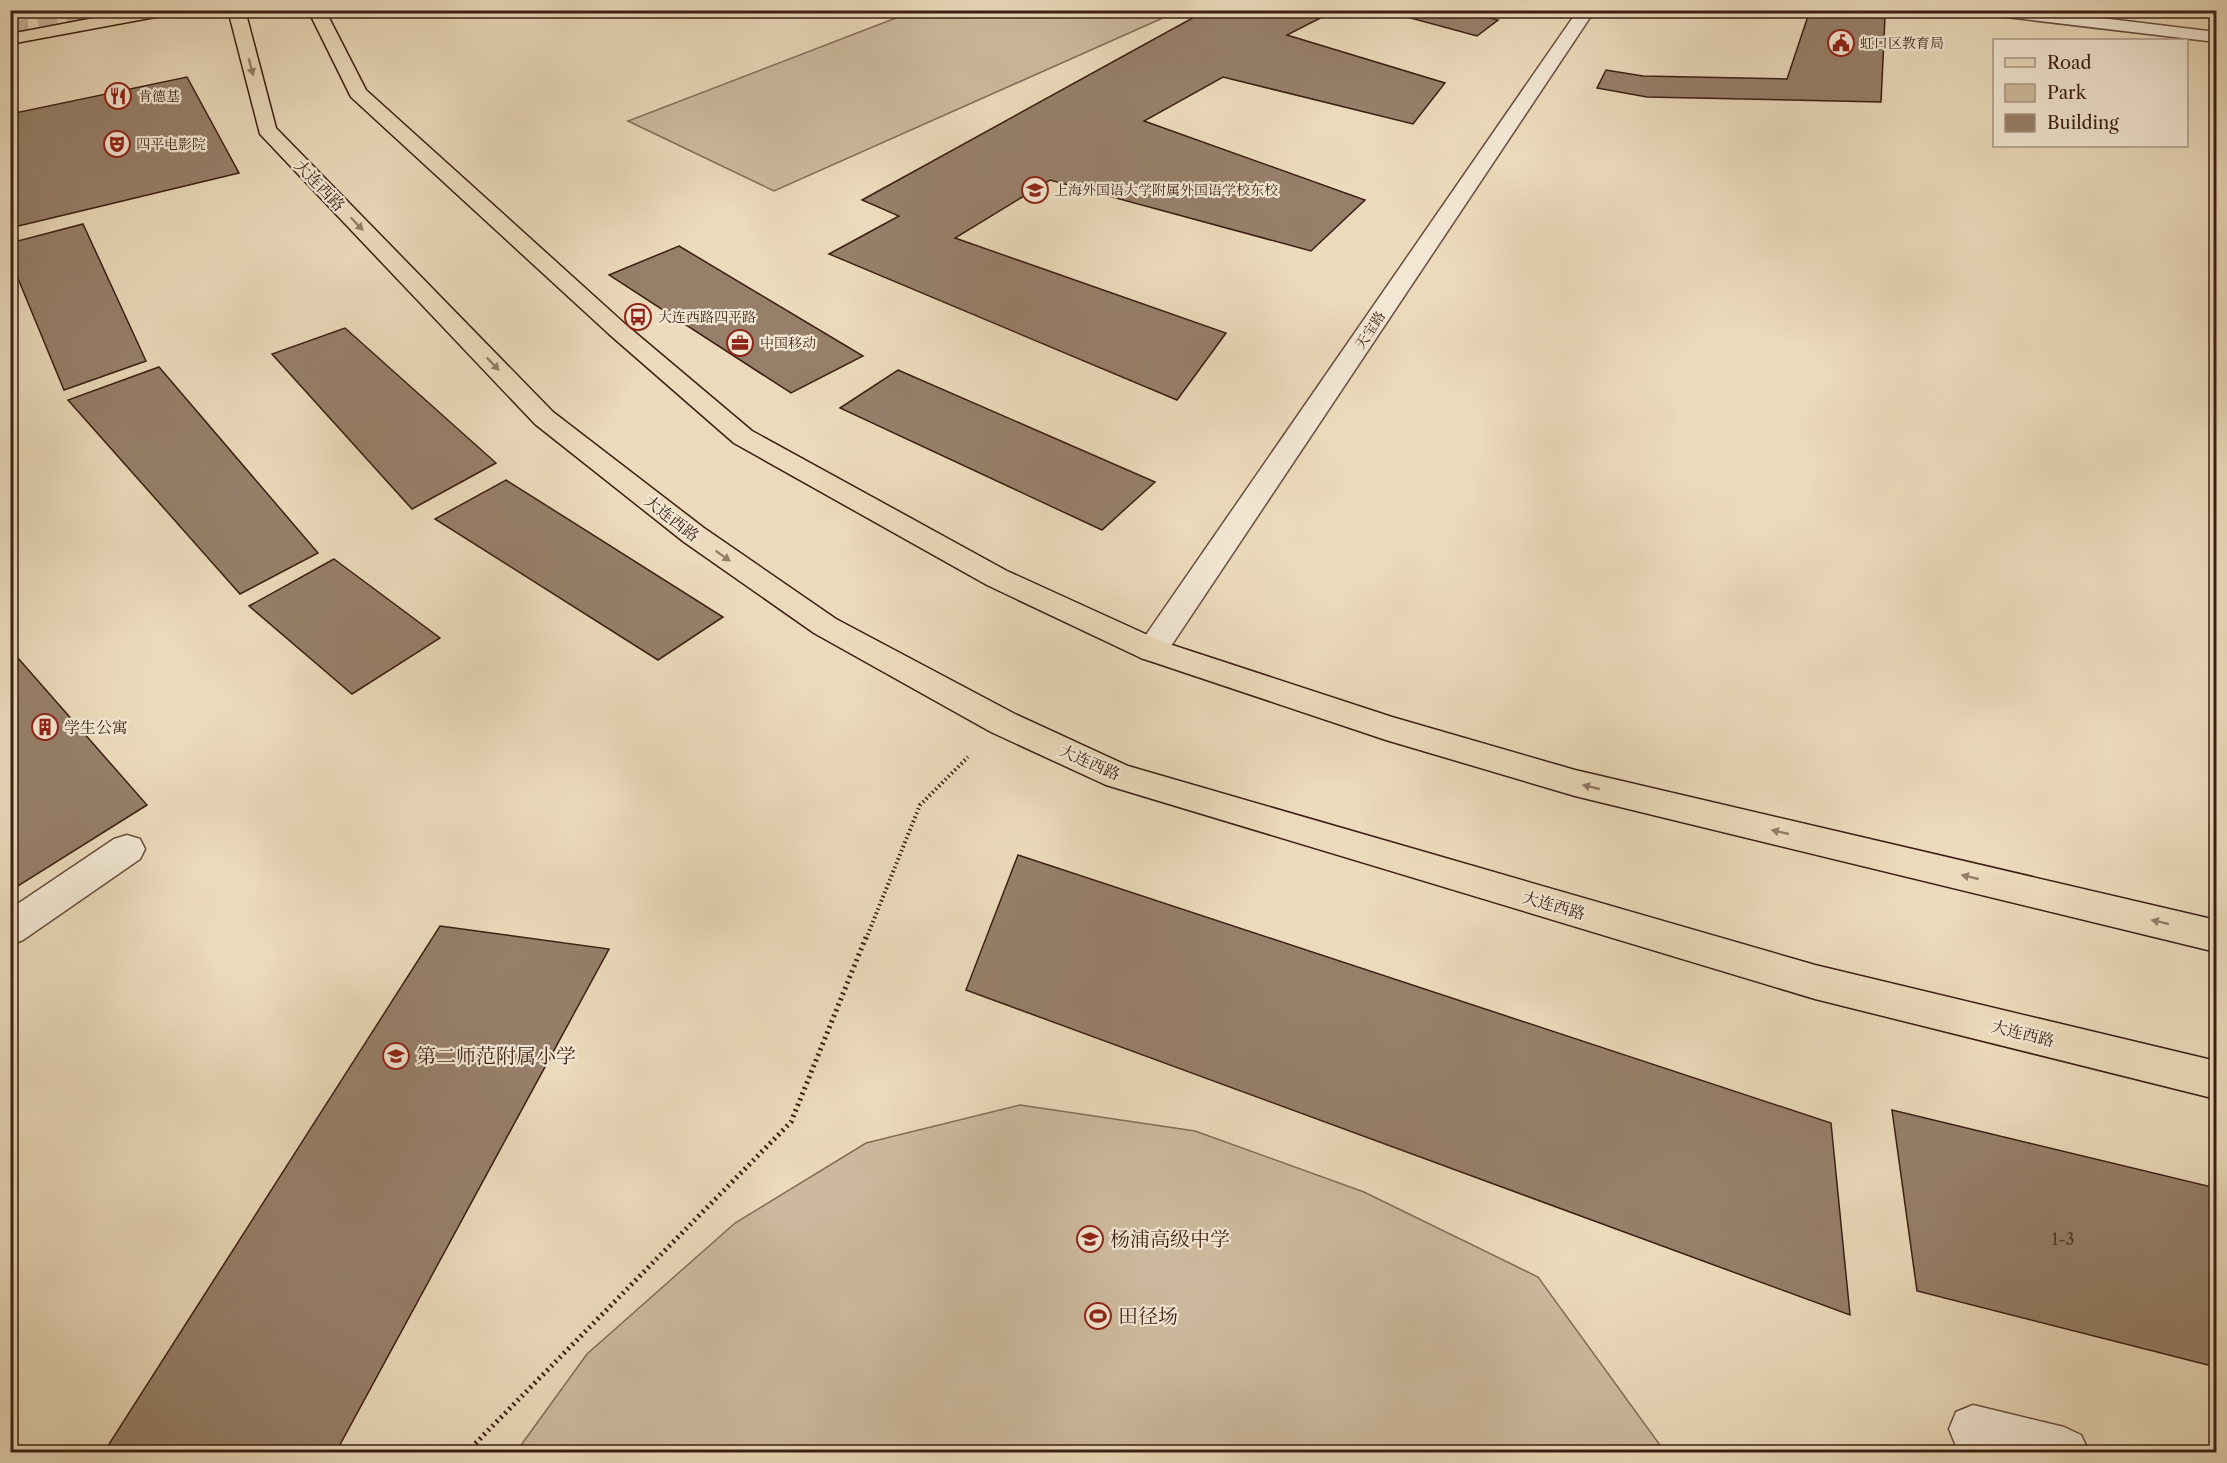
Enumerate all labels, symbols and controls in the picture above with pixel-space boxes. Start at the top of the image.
public building icon: 虹口区教育局 [1826,28,1856,58]
place label: 虹口区教育局 [1860,34,1944,52]
legend [1993,39,2188,147]
text: Road [2047,52,2092,74]
one-way arrow [247,58,256,76]
restaurant icon: 肯德基 [103,81,133,111]
text: Park [2047,82,2088,104]
place label: 肯德基 [138,87,180,105]
text: Building [2047,112,2119,134]
theatre icon: 四平电影院 [102,129,132,159]
place label: 四平电影院 [136,135,206,153]
street label: 大连西路 [291,155,349,215]
school or university icon: 上海外国语大学附属外国语学校东校 [1020,175,1050,205]
place label: 上海外国语大学附属外国语学校东校 [1054,181,1278,199]
one-way arrow [350,216,364,230]
bus stop icon: 大连西路四平路 [623,302,653,332]
place label: 大连西路四平路 [658,308,756,326]
street label: 天宝路 [1351,308,1389,352]
office icon: 中国移动 [725,328,755,358]
place label: 中国移动 [760,334,816,352]
one-way arrow [485,357,499,371]
street label: 大连西路 [641,490,703,546]
one-way arrow [714,550,731,561]
building icon: 学生公寓 [30,712,60,742]
place label: 学生公寓 [64,717,128,737]
street label: 大连西路 [1057,740,1123,784]
one-way arrow [1581,781,1600,791]
one-way arrow [1771,826,1789,836]
one-way arrow [1960,872,1979,881]
street label: 大连西路 [1520,887,1588,923]
one-way arrow [2150,917,2169,927]
street label: 大连西路 [1990,1016,2056,1050]
school or university icon: 第二师范附属小学 [381,1041,411,1071]
place label: 第二师范附属小学 [416,1044,576,1068]
school or university icon: 杨浦高级中学 [1075,1224,1105,1254]
place label: 杨浦高级中学 [1110,1227,1230,1251]
house number: 1-3 [2052,1229,2074,1249]
sports icon: 田径场 [1083,1301,1113,1331]
place label: 田径场 [1118,1304,1178,1328]

